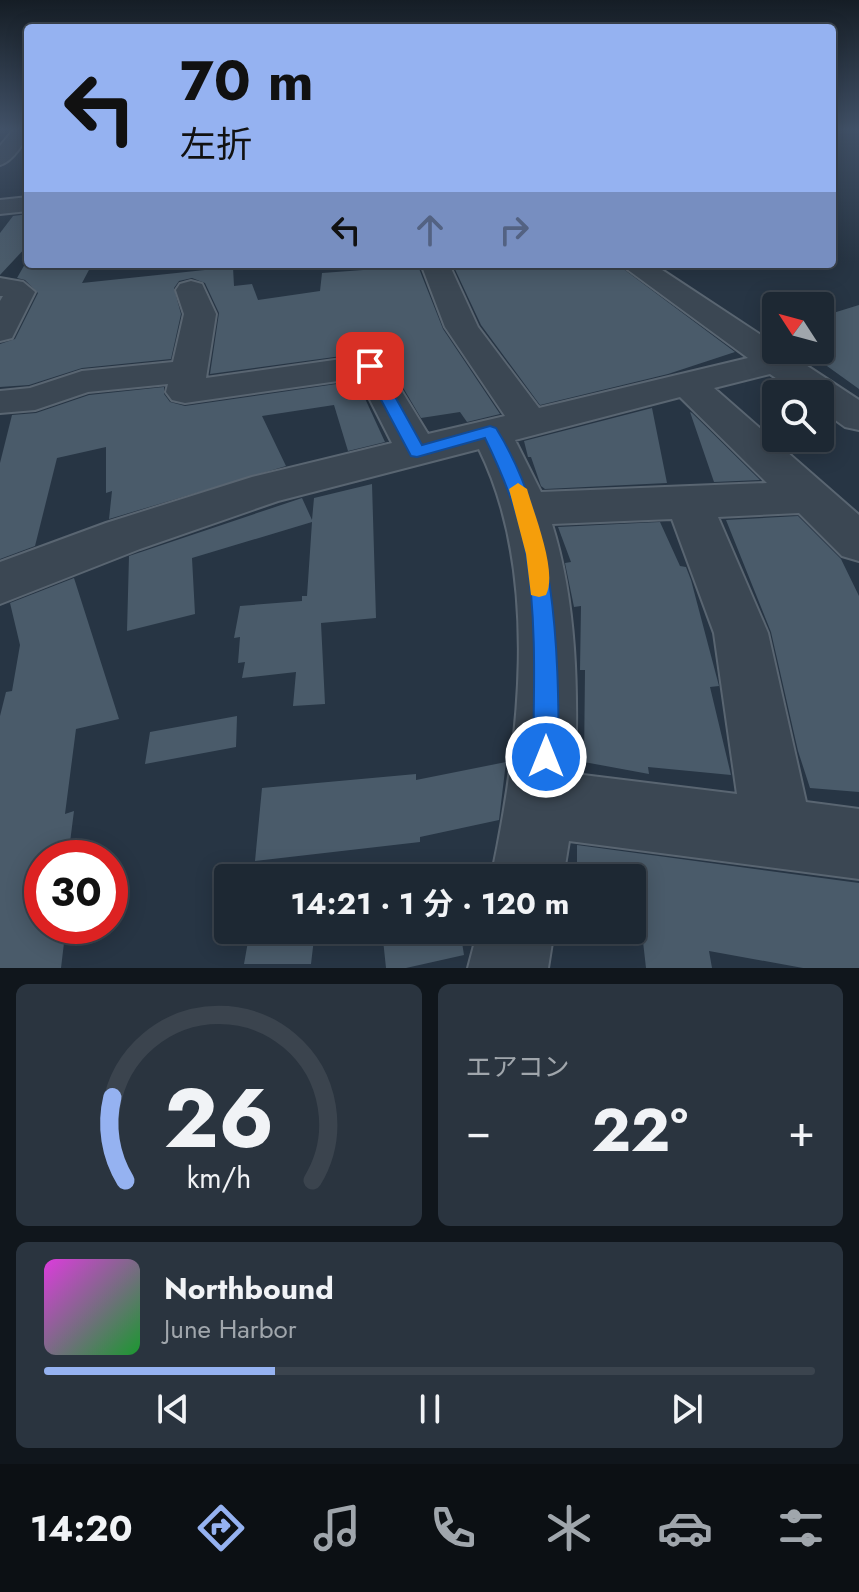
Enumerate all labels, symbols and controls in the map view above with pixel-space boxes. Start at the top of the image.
text: 70 m [180,40,314,121]
icon: left [48,56,152,160]
text: 左折 [180,118,252,170]
icon: left [324,208,368,252]
icon: ahead [408,208,452,252]
icon: right [492,208,536,252]
north arrow [762,292,834,364]
map controls [762,292,834,452]
pin [336,332,404,400]
icon: arrive [348,344,392,388]
button: search [762,380,834,452]
position arrow [504,715,588,799]
speed limit sign: 30 [24,840,128,944]
text: 14:21 · 1 分 · 120 m [291,882,569,925]
text: エアコン [466,1048,570,1086]
text: 26 [164,1058,274,1178]
text: 22° [591,1087,688,1174]
text: − [466,1099,491,1163]
text: + [788,1099,815,1163]
text: km/h [186,1157,251,1199]
text: Northbound [164,1267,334,1310]
text: June Harbor [164,1310,297,1348]
icon: previous [151,1387,195,1431]
icon: pause [408,1387,452,1431]
icon: next [665,1387,709,1431]
icon: directions [193,1500,249,1556]
icon: music [309,1500,365,1556]
icon: phone [425,1500,481,1556]
icon: climate [541,1500,597,1556]
icon: car [657,1500,713,1556]
icon: filters [773,1500,829,1556]
text: 14:20 [30,1502,133,1554]

